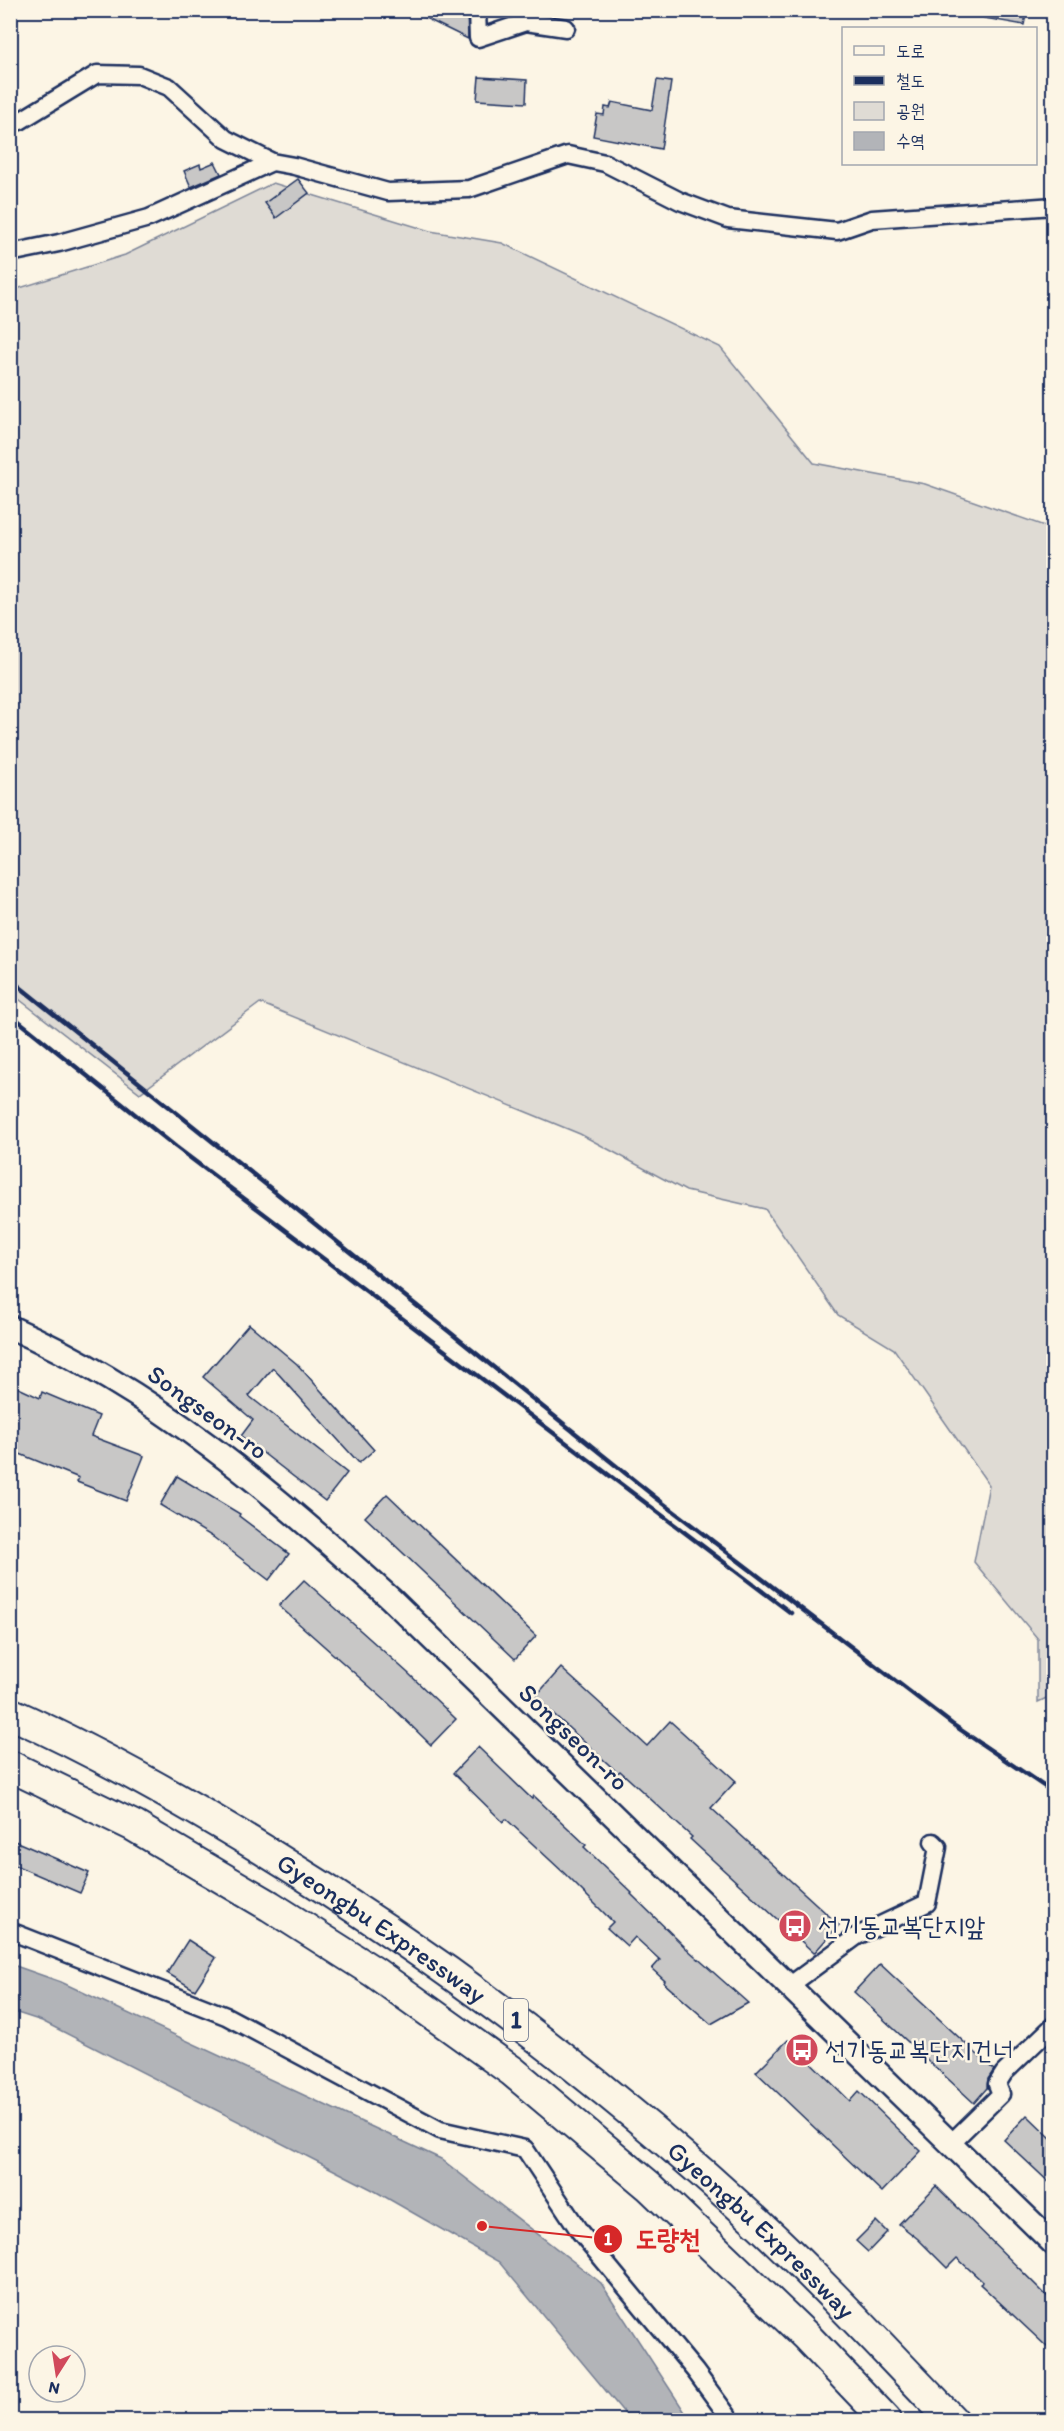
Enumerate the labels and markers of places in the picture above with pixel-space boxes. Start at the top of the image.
bus stop icon: 선기동교복단지앞 [777,1908,813,1944]
place label: 선기동교복단지앞 [818,1910,985,1942]
bus stop icon: 선기동교복단지건너 [784,2032,820,2068]
place label: 선기동교복단지건너 [825,2034,1013,2066]
callout: 도량천 [593,2217,712,2262]

